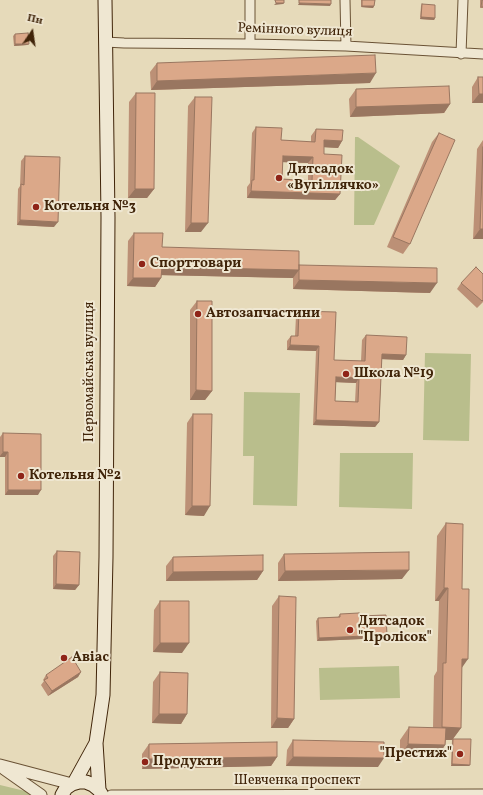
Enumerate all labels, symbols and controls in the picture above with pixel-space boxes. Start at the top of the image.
text: Пн [26,11,44,29]
north arrow [12,12,52,52]
street label: Ремінного вулиця [237,21,353,41]
place label: Дитсадок «Вугіллячко» [287,162,379,194]
marker: Дитсадок «Вугіллячко» [274,173,284,183]
place label: Котельня №3 [44,199,136,215]
marker: Котельня №3 [31,202,41,212]
place label: Спорттовари [150,256,241,272]
marker: Спорттовари [137,259,147,269]
street label: Первомайська вулиця [82,302,98,442]
place label: Автозапчастини [206,306,320,322]
marker: Автозапчастини [193,309,203,319]
place label: Школа №19 [354,366,433,382]
marker: Школа №19 [341,369,351,379]
place label: Котельня №2 [29,468,121,484]
marker: Котельня №2 [16,471,26,481]
place label: Дитсадок "Пролісок" [358,614,432,646]
marker: Дитсадок "Пролісок" [345,625,355,635]
place label: Авіас [72,650,109,666]
marker: Авіас [59,653,69,663]
place label: "Престиж" [380,746,452,762]
marker: "Престиж" [455,749,465,759]
place label: Продукти [153,754,222,770]
marker: Продукти [140,757,150,767]
street label: Шевченка проспект [234,773,360,789]

